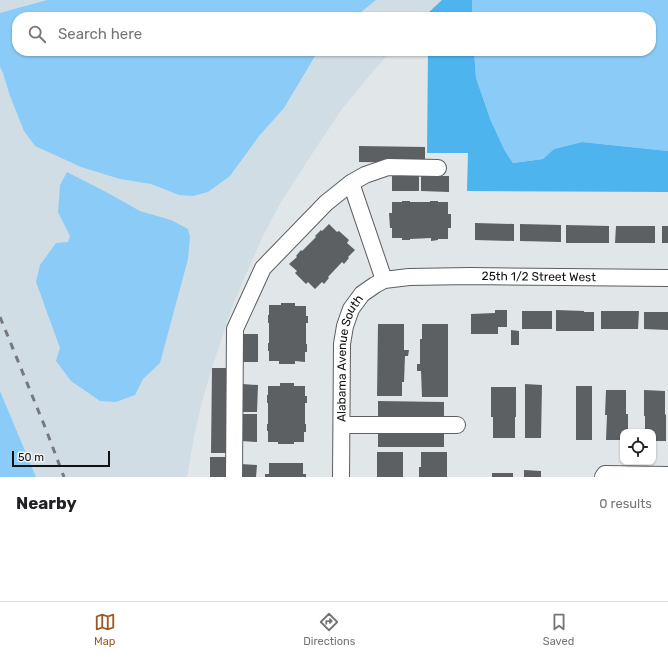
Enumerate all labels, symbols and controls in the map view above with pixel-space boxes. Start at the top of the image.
search box [12,12,656,56]
icon: search [26,23,48,45]
text: Search here [58,25,142,43]
street label: 25th 1/2 Street West [482,269,596,284]
street label: Alabama Avenue South [334,292,366,422]
map controls [620,429,656,465]
button: locate [620,429,656,465]
scale bar [12,449,110,468]
text: 50 m [18,451,44,464]
text: Nearby [16,493,77,513]
text: 0 results [599,496,652,511]
tab: Map [94,611,116,648]
tab: Directions [303,611,355,648]
tab: Saved [543,611,574,648]

